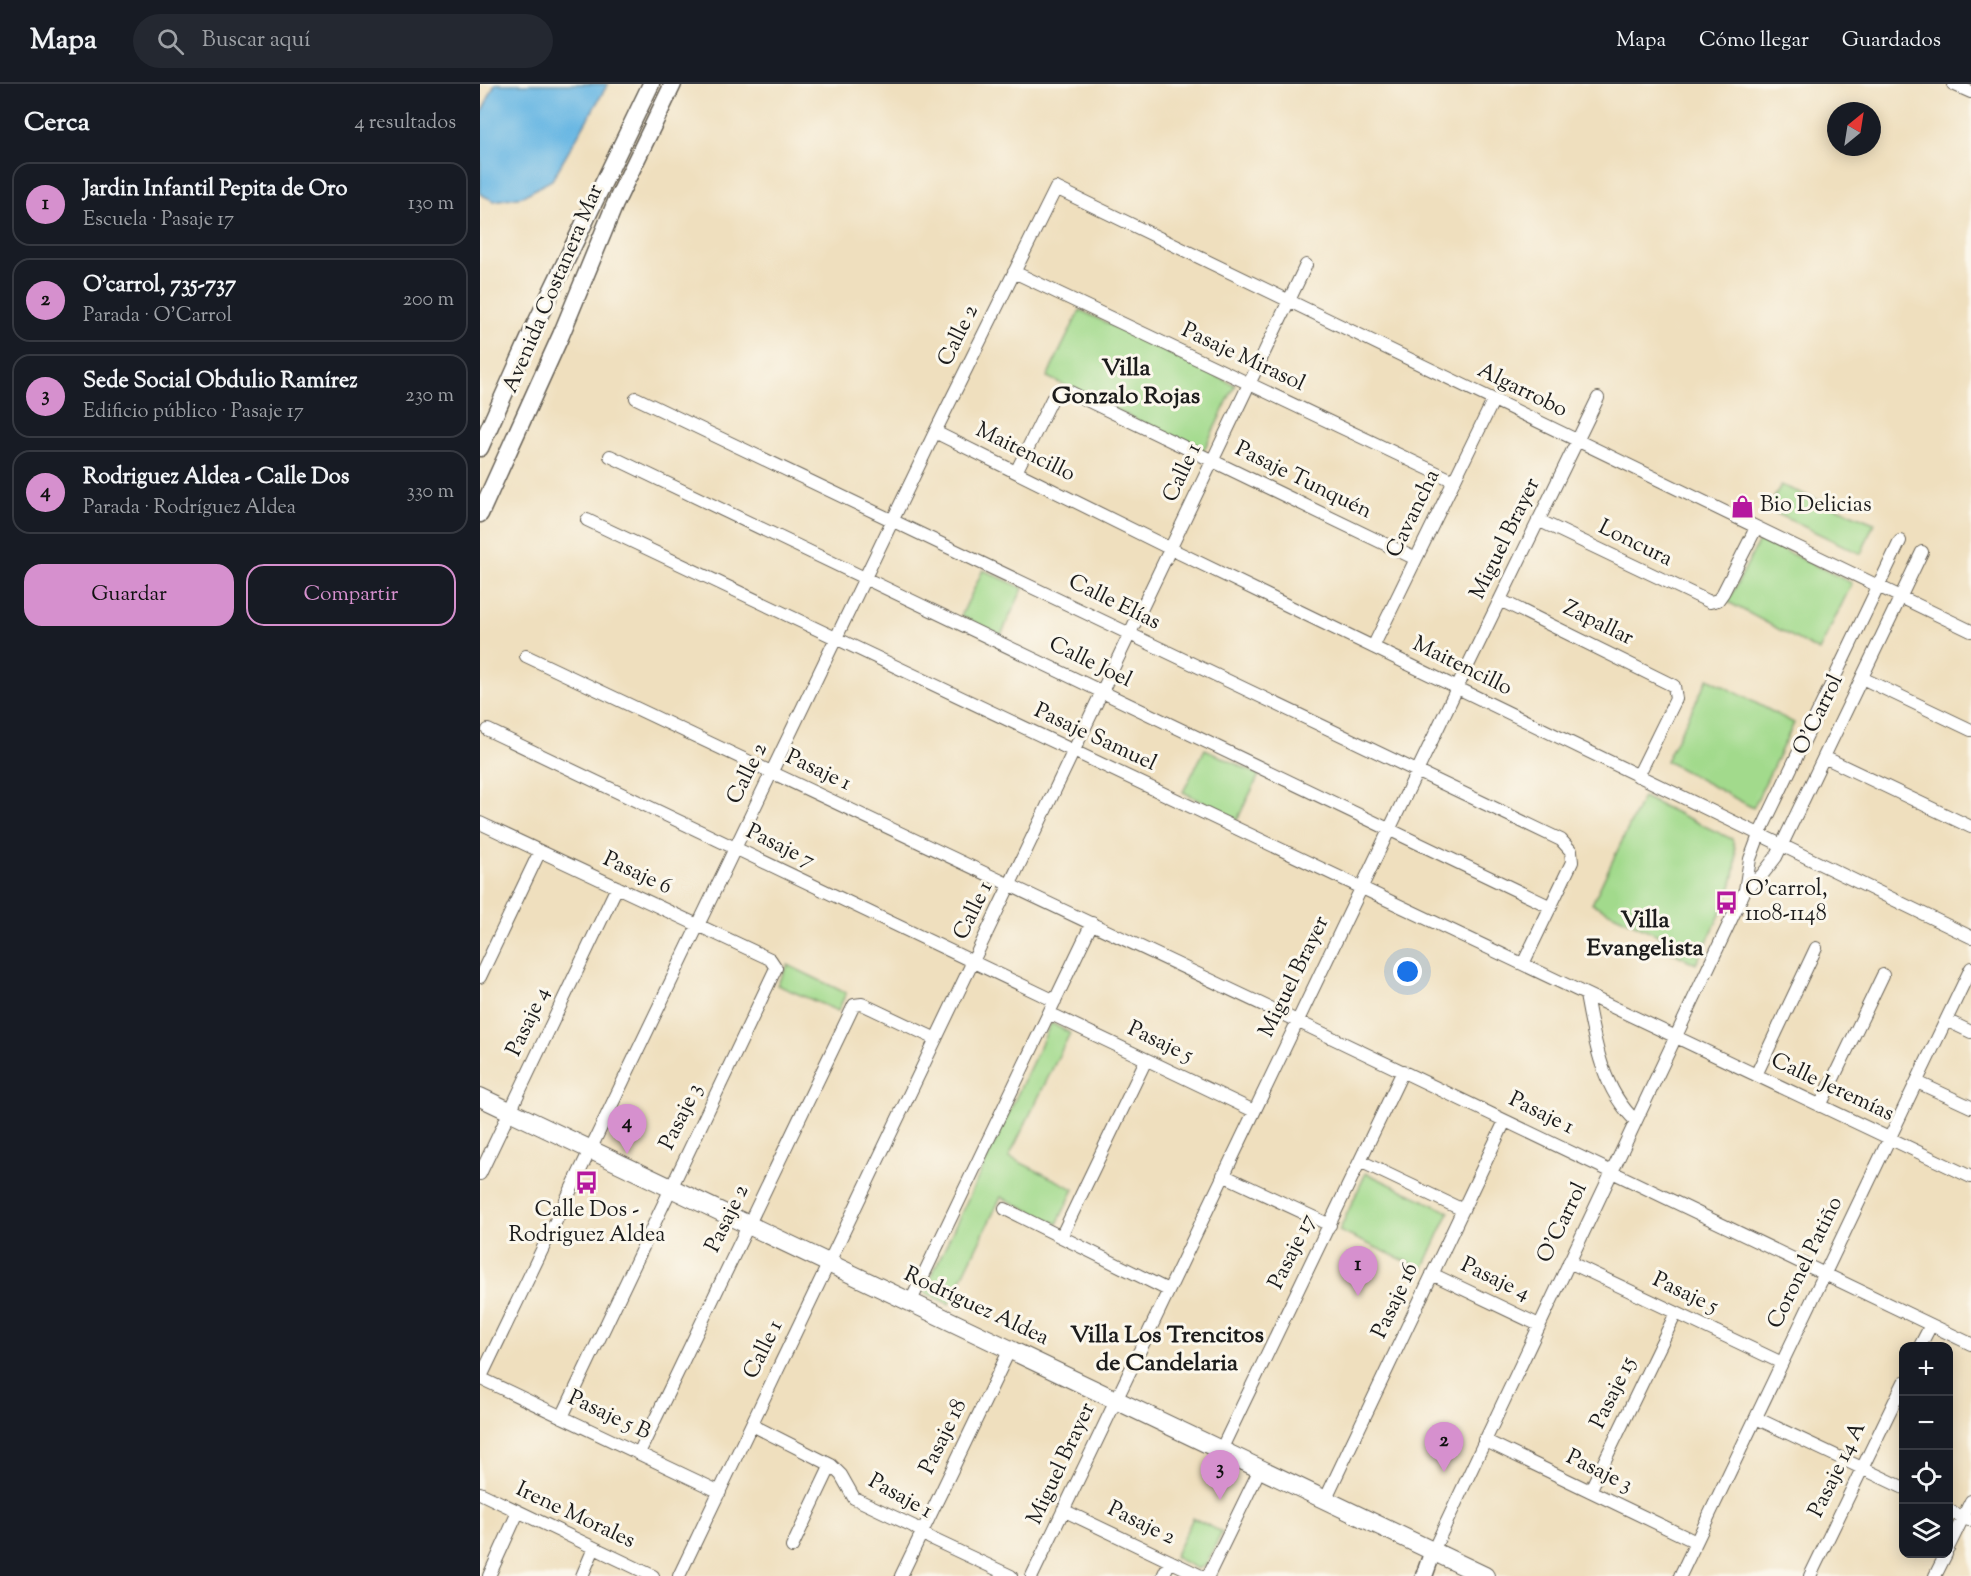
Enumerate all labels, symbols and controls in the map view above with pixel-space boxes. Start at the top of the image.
search box [133,14,553,68]
text: Mapa [30,21,97,61]
icon: search [154,25,187,58]
text: Buscar aquí [202,25,311,57]
text: Mapa [1616,26,1666,56]
text: Cómo llegar [1699,26,1809,56]
text: Guardados [1842,26,1941,56]
north arrow [1827,102,1881,156]
text: Cerca [24,105,90,142]
text: 4 resultados [354,109,456,138]
text: Jardin Infantil Pepita de Oro [83,174,348,206]
street label: Avenida Costanera Mar [495,180,613,398]
text: 1 [42,190,49,219]
text: 130 m [408,190,454,219]
text: Escuela · Pasaje 17 [83,206,234,235]
text: O'carrol, 735-737 [83,270,236,302]
text: 2 [41,286,50,315]
text: 200 m [403,286,454,315]
street label: Calle 2 [930,300,988,372]
text: Parada · O'Carrol [83,302,232,331]
street label: Pasaje Mirasol [1176,315,1310,401]
district label: Villa Gonzalo Rojas [1052,352,1200,414]
street label: Algarrobo [1472,355,1572,427]
text: Sede Social Obdulio Ramírez [83,366,358,398]
text: 3 [41,382,50,411]
text: 230 m [405,382,454,411]
text: Edificio público · Pasaje 17 [83,398,304,427]
street label: Maitencillo [970,415,1080,491]
street label: Pasaje Tunquén [1229,434,1377,528]
street label: Calle 1 [1155,438,1211,508]
text: Rodriguez Aldea - Calle Dos [83,462,349,494]
street label: Cavancha [1379,464,1449,564]
street label: Miguel Brayer [1463,473,1549,605]
text: 4 [40,478,51,507]
text: 330 m [407,478,454,507]
place label: Bio Delicias [1760,490,1872,522]
shop icon: Bio Delicias [1729,493,1755,519]
text: Parada · Rodríguez Aldea [83,494,296,523]
street label: Loncura [1592,512,1678,576]
button: Guardar [24,564,234,626]
button: Compartir [246,564,456,626]
street label: Calle Elías [1062,567,1166,639]
street label: Zapallar [1557,593,1639,655]
street label: Calle Joel [1043,629,1137,697]
street label: Maitencillo [1407,629,1517,705]
street label: O'Carrol [1786,669,1852,761]
street label: Pasaje Samuel [1028,696,1162,780]
street label: Calle 2 [719,738,777,810]
street label: Pasaje 1 [780,742,857,800]
street label: Pasaje 7 [740,817,820,877]
street label: Pasaje 6 [597,844,677,904]
place label: O'carrol, 1108-1148 [1745,874,1827,931]
street label: Calle 1 [946,876,1002,946]
bus stop icon: O'carrol, 1108-1148 [1714,890,1740,916]
district label: Villa Evangelista [1587,904,1704,966]
street label: Miguel Brayer [1252,911,1338,1043]
your location [1393,957,1422,986]
street label: Pasaje 4 [499,982,559,1062]
street label: Pasaje 5 [1122,1014,1199,1072]
street label: Calle Jeremías [1765,1045,1899,1131]
street label: Pasaje 3 [652,1078,712,1156]
street label: Pasaje 1 [1503,1084,1580,1144]
pin: 4 [608,1104,646,1154]
bus stop icon: Calle Dos - Rodriguez Aldea [574,1169,600,1195]
street label: O'Carrol [1530,1177,1596,1269]
street label: Pasaje 2 [698,1180,758,1258]
street label: Coronel Patiño [1760,1191,1852,1335]
place label: Calle Dos - Rodriguez Aldea [509,1195,665,1252]
street label: Pasaje 17 [1261,1209,1325,1295]
pin: 1 [1338,1246,1378,1296]
street label: Pasaje 4 [1455,1250,1535,1310]
street label: Pasaje 16 [1365,1258,1427,1344]
street label: Rodríguez Aldea [898,1259,1054,1355]
street label: Pasaje 5 [1647,1265,1724,1323]
street label: Calle 1 [736,1315,792,1385]
district label: Villa Los Trencitos de Candelaria [1070,1319,1264,1381]
map controls [1899,1342,1953,1558]
button: + [1899,1342,1953,1396]
street label: Pasaje 15 [1583,1351,1645,1435]
street label: Pasaje 5 B [562,1383,656,1449]
street label: Pasaje 18 [912,1394,976,1480]
button: − [1899,1396,1953,1450]
street label: Miguel Brayer [1020,1398,1104,1530]
street label: Pasaje 14 A [1801,1417,1875,1523]
pin: 2 [1424,1422,1464,1472]
street label: Pasaje 3 [1560,1442,1638,1502]
pin: 3 [1200,1450,1240,1500]
button: locate [1899,1450,1953,1504]
street label: Pasaje 1 [862,1466,939,1528]
street label: Irene Morales [510,1474,640,1558]
street label: Pasaje 2 [1102,1494,1180,1554]
button: layers [1899,1504,1953,1558]

